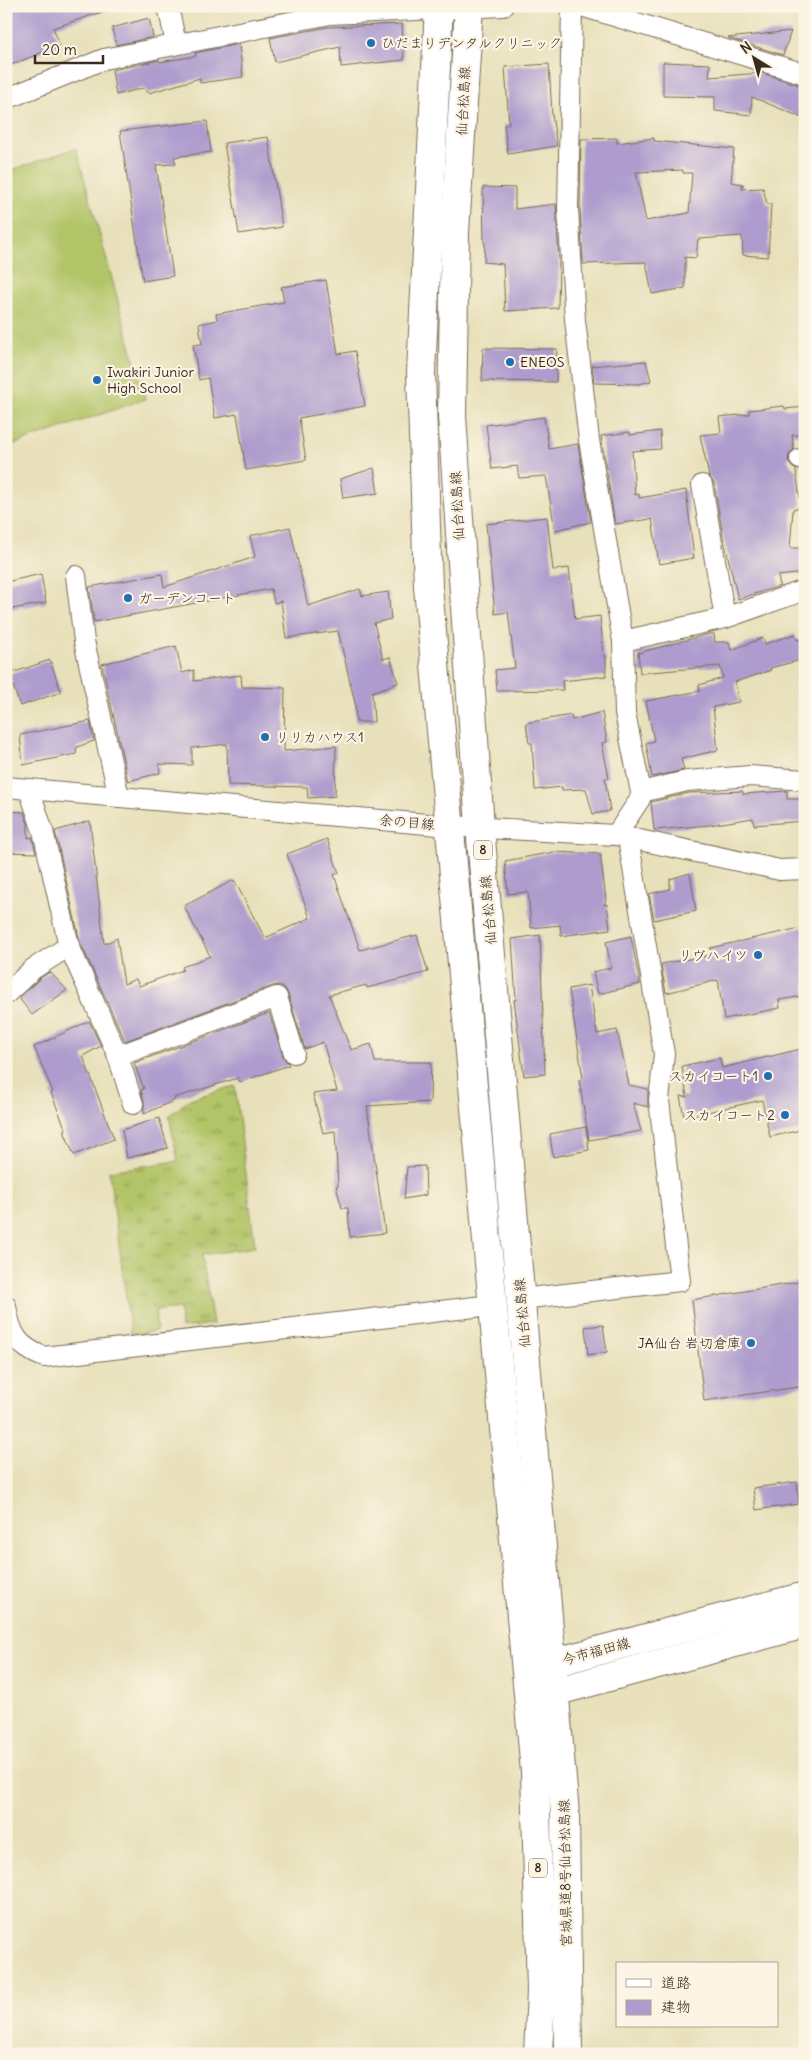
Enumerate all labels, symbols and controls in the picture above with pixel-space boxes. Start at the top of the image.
scale bar [35,32,102,64]
north arrow [728,32,778,82]
place label: ひだまりデンタルクリニック [381,34,562,52]
marker: ひだまりデンタルクリニック [365,37,377,49]
text: N [737,38,755,58]
text: 20 m [42,40,77,59]
street label: 仙台松島線 [452,66,474,136]
place label: ENEOS [520,353,565,371]
marker: ENEOS [504,356,516,368]
place label: Iwakiri Junior High School [107,363,194,397]
marker: Iwakiri Junior High School [91,374,103,386]
street label: 仙台松島線 [446,471,468,541]
place label: ガーデンコート [138,589,236,607]
marker: ガーデンコート [122,592,134,604]
place label: リリカハウス1 [275,728,364,746]
marker: リリカハウス1 [259,731,271,743]
street label: 余の目線 [378,811,436,833]
road number: 8 [474,840,492,860]
street label: 仙台松島線 [476,874,500,946]
place label: リヴハイツ [678,946,748,964]
marker: リヴハイツ [752,949,764,961]
place label: スカイコート1 [668,1067,758,1085]
marker: スカイコート1 [762,1070,774,1082]
place label: スカイコート2 [683,1106,775,1124]
marker: スカイコート2 [779,1109,791,1121]
street label: 仙台松島線 [510,1277,534,1349]
place label: JA仙台 岩切倉庫 [637,1334,741,1352]
marker: JA仙台 岩切倉庫 [745,1337,757,1349]
street label: 今市福田線 [560,1633,632,1669]
street label: 宮城県道8号仙台松島線 [555,1799,575,1947]
road number: 8 [529,1859,547,1878]
legend [616,1962,778,2028]
text: 道路 [661,1973,691,1992]
text: 建物 [661,1997,691,2016]

